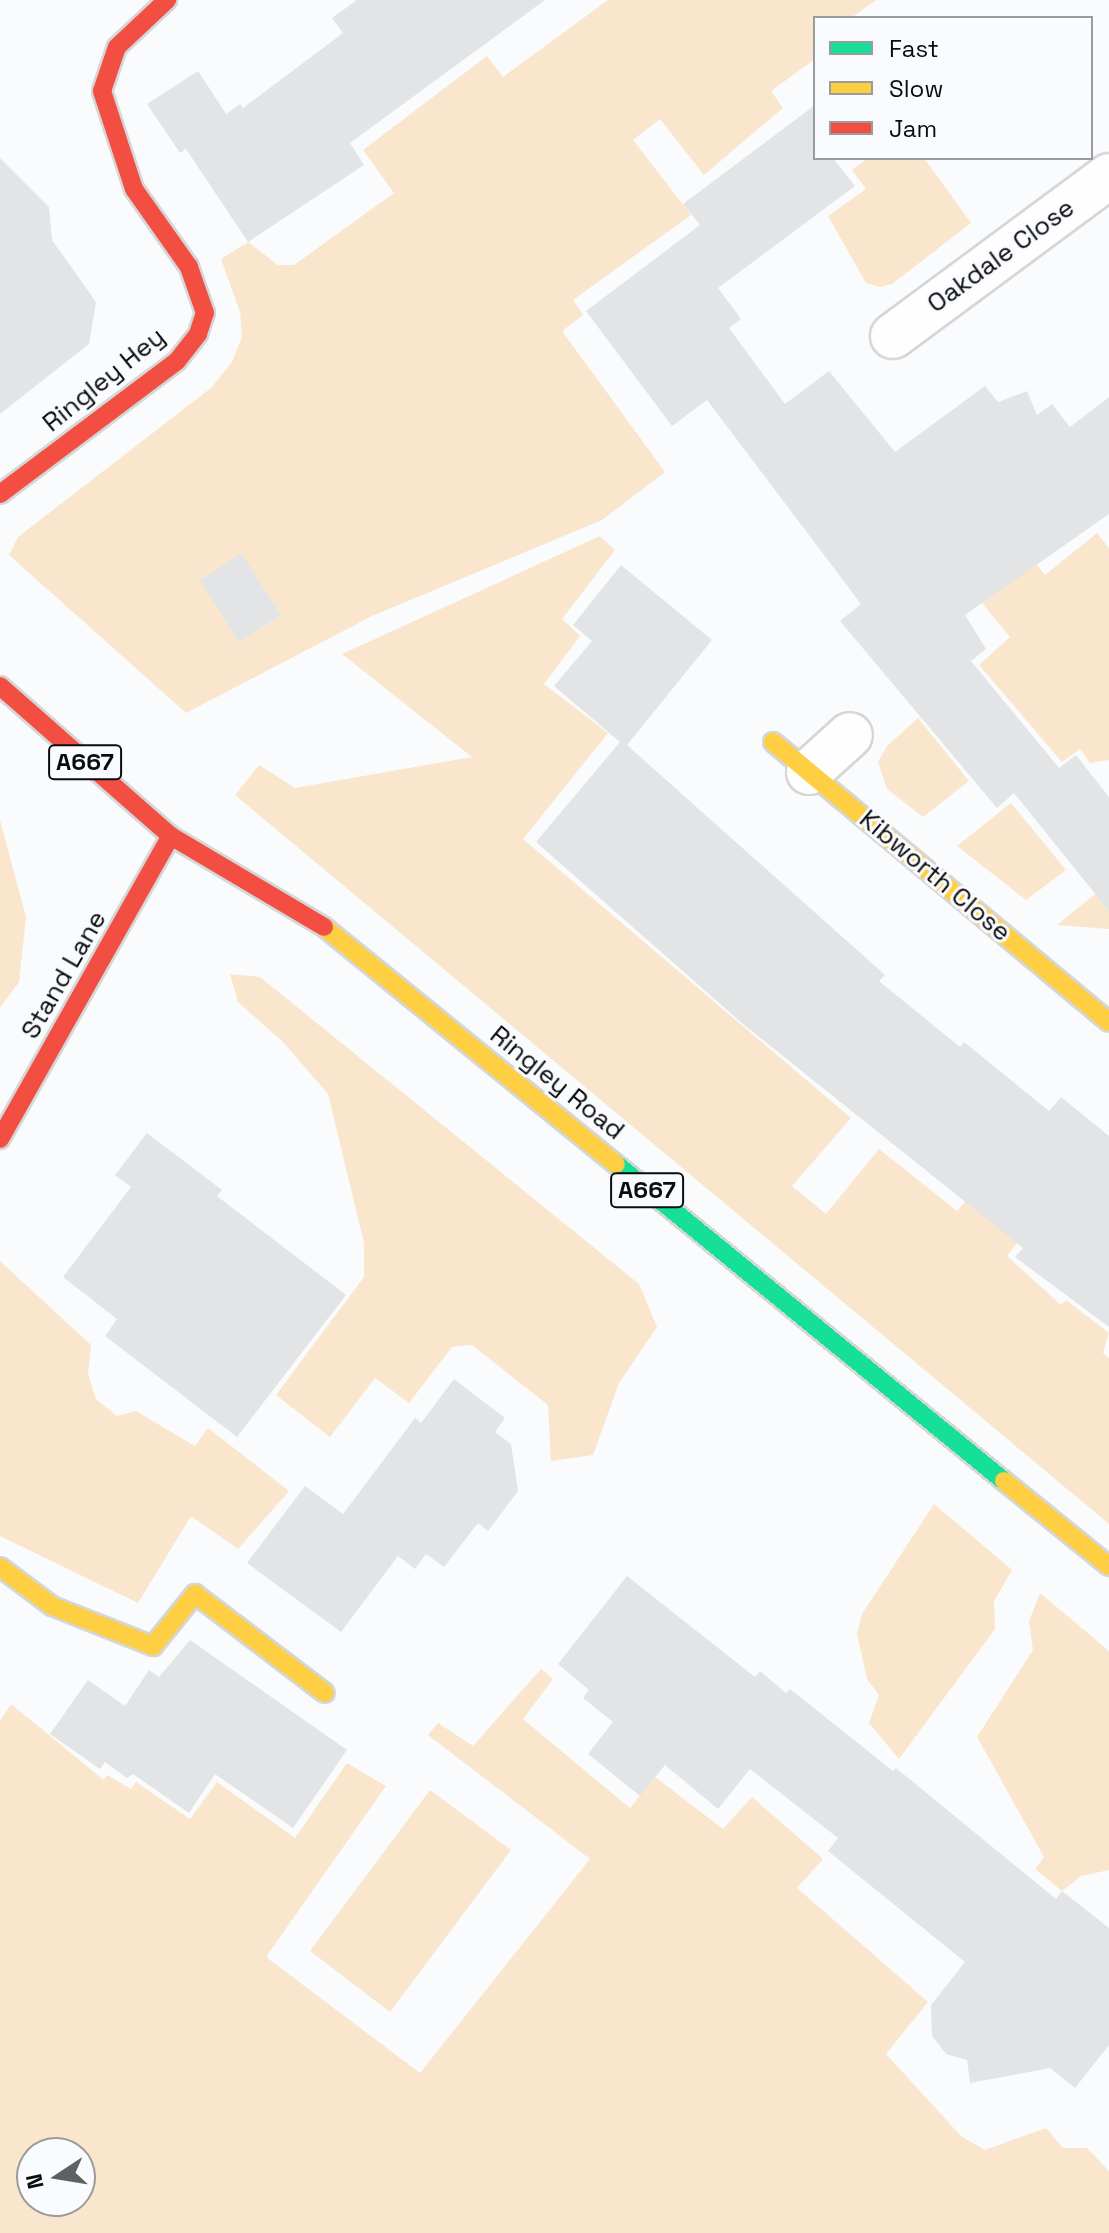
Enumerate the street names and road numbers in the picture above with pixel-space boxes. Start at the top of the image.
street label: Oakdale Close [921,192,1081,320]
street label: Ringley Hey [37,321,171,439]
road number: A667 [47,742,123,782]
street label: Kibworth Close [853,804,1017,948]
street label: Stand Lane [15,905,113,1045]
street label: Ringley Road [484,1019,630,1147]
road number: A667 [609,1170,685,1210]

